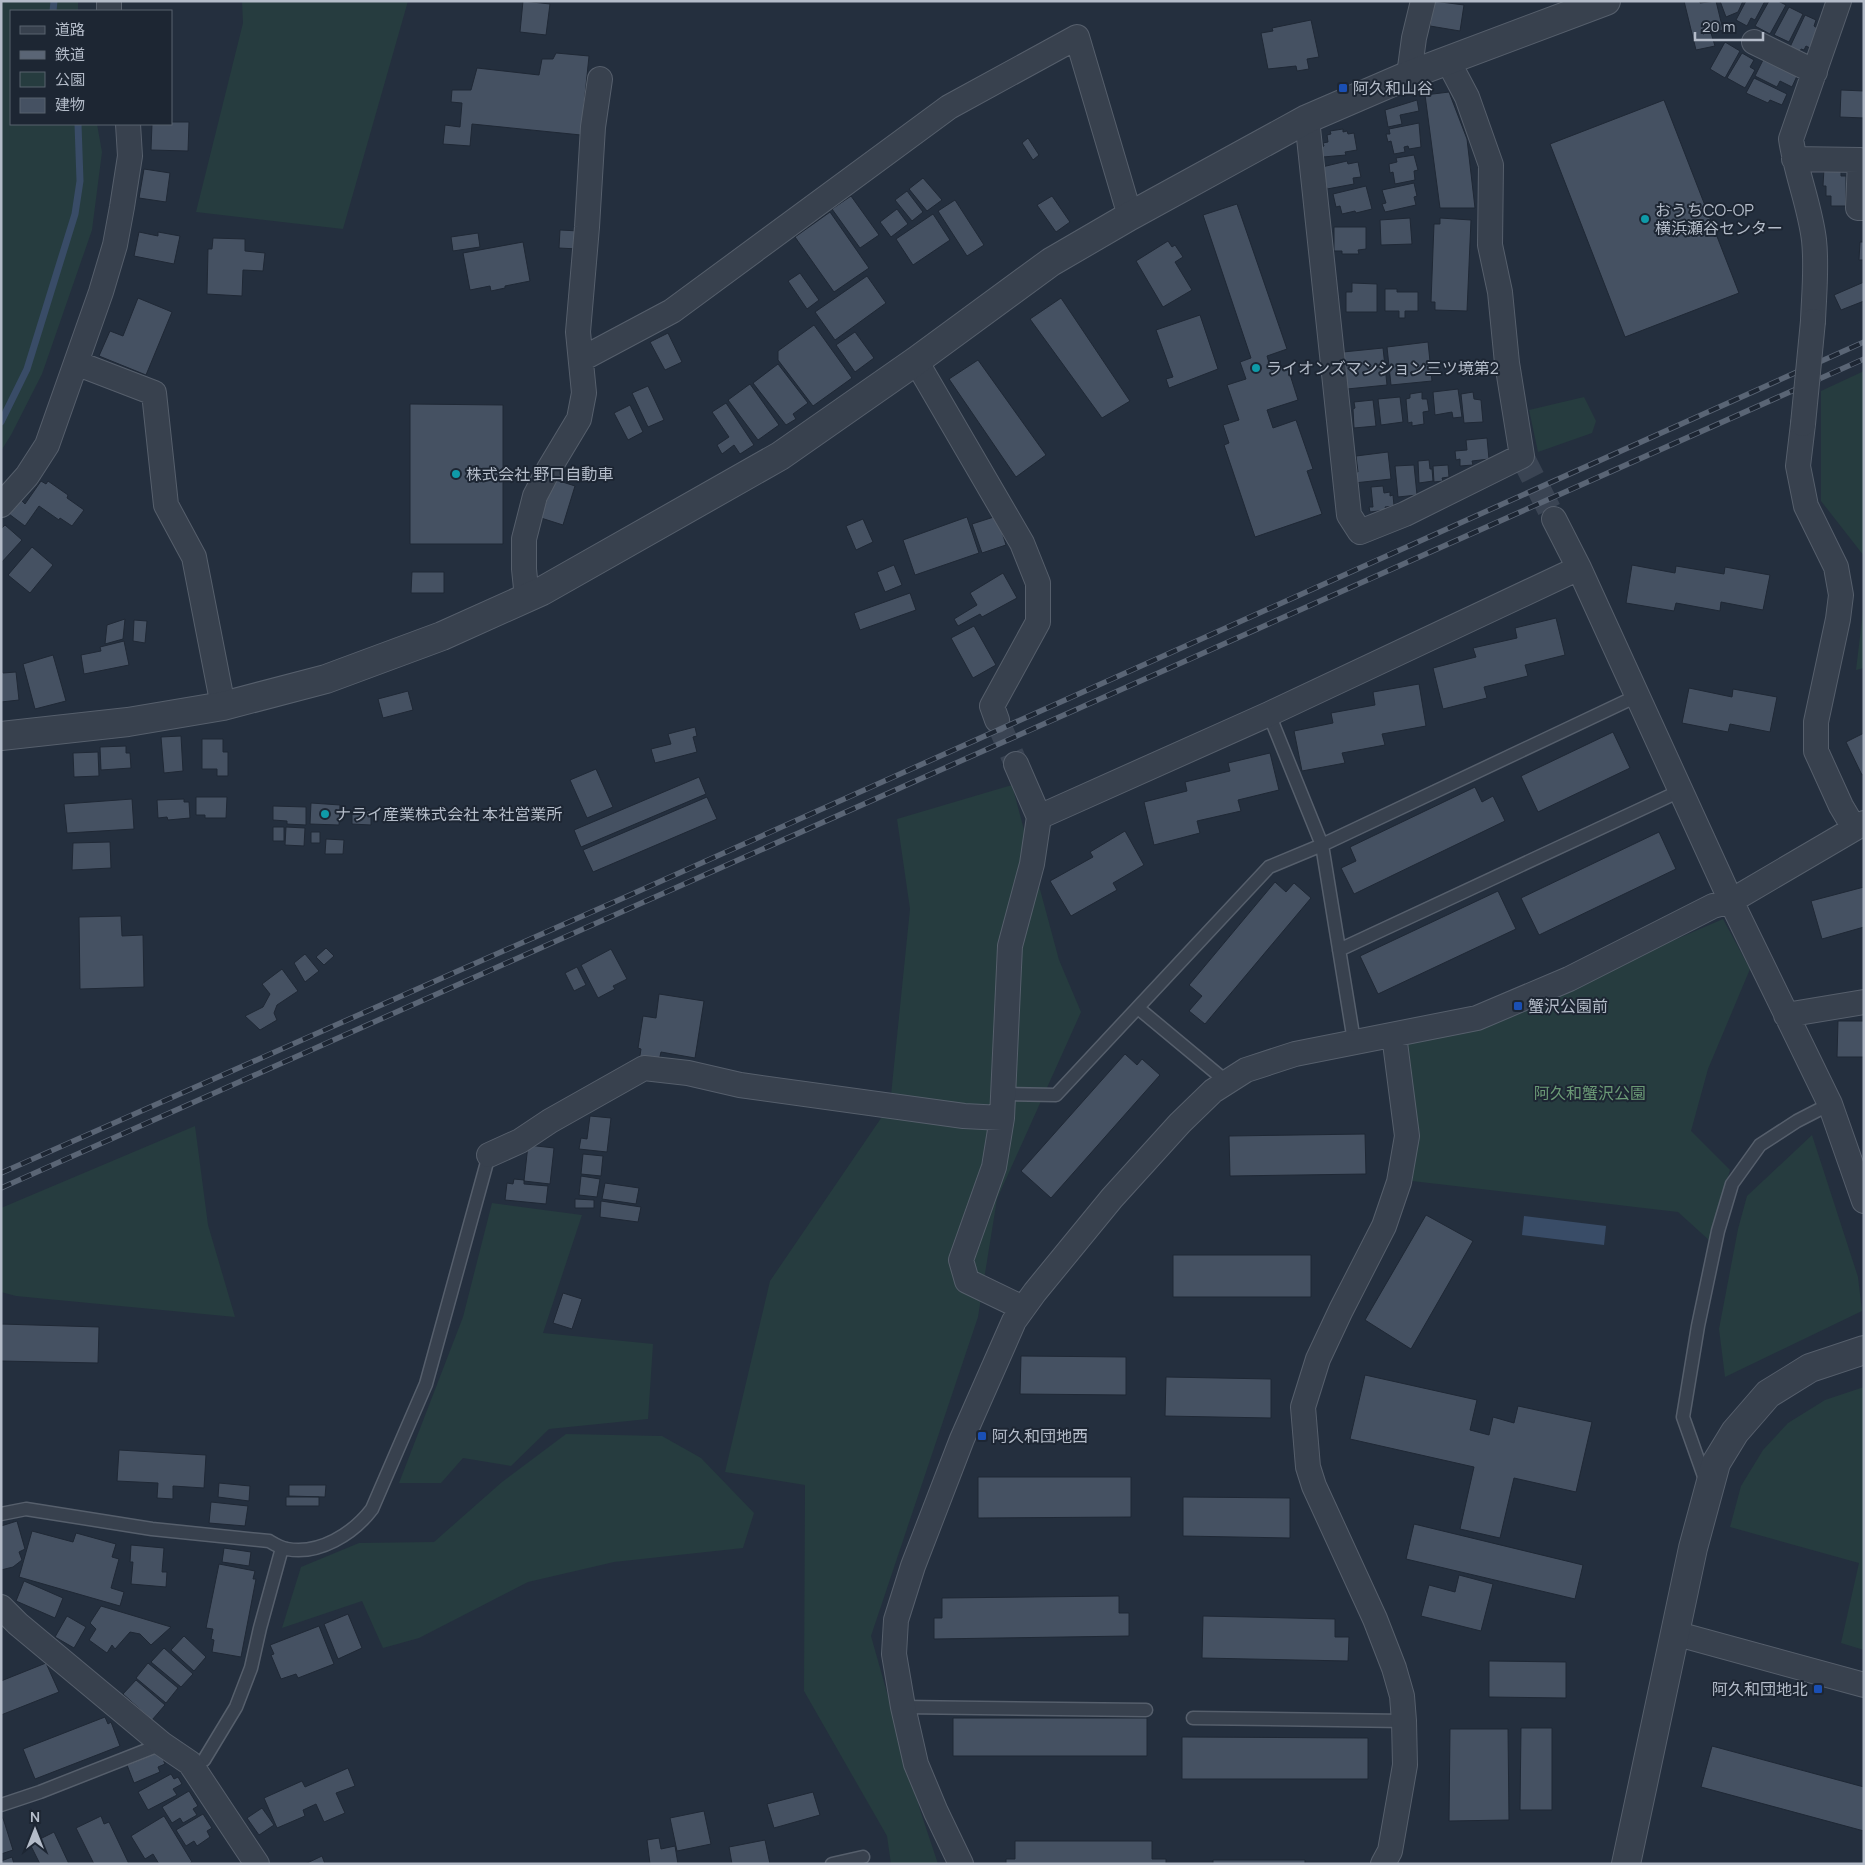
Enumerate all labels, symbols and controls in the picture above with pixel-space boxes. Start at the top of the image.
legend [10,10,172,125]
scale bar [1695,10,1762,42]
text: 20 m [1702,16,1735,37]
text: 道路 [55,19,85,40]
text: 鉄道 [55,44,85,65]
text: 公園 [55,69,85,90]
place label: 阿久和山谷 [1353,77,1433,99]
marker: 阿久和山谷 [1337,82,1349,94]
text: 建物 [55,94,85,115]
place label: おうちCO-OP 横浜瀬谷センター [1655,199,1783,239]
marker: おうちCO-OP 横浜瀬谷センター [1639,213,1651,225]
place label: ライオンズマンション三ツ境第2 [1266,357,1499,379]
marker: ライオンズマンション三ツ境第2 [1250,362,1262,374]
place label: 株式会社 野口自動車 [466,463,613,485]
marker: 株式会社 野口自動車 [450,468,462,480]
place label: ナライ産業株式会社 本社営業所 [335,803,562,825]
marker: ナライ産業株式会社 本社営業所 [319,808,331,820]
place label: 蟹沢公園前 [1528,995,1608,1017]
marker: 蟹沢公園前 [1512,1000,1524,1012]
park label: 阿久和蟹沢公園 [1534,1082,1646,1104]
place label: 阿久和団地西 [992,1425,1088,1447]
marker: 阿久和団地西 [976,1430,988,1442]
place label: 阿久和団地北 [1712,1678,1808,1700]
marker: 阿久和団地北 [1812,1683,1824,1695]
north arrow [10,1805,60,1855]
text: N [30,1807,40,1826]

